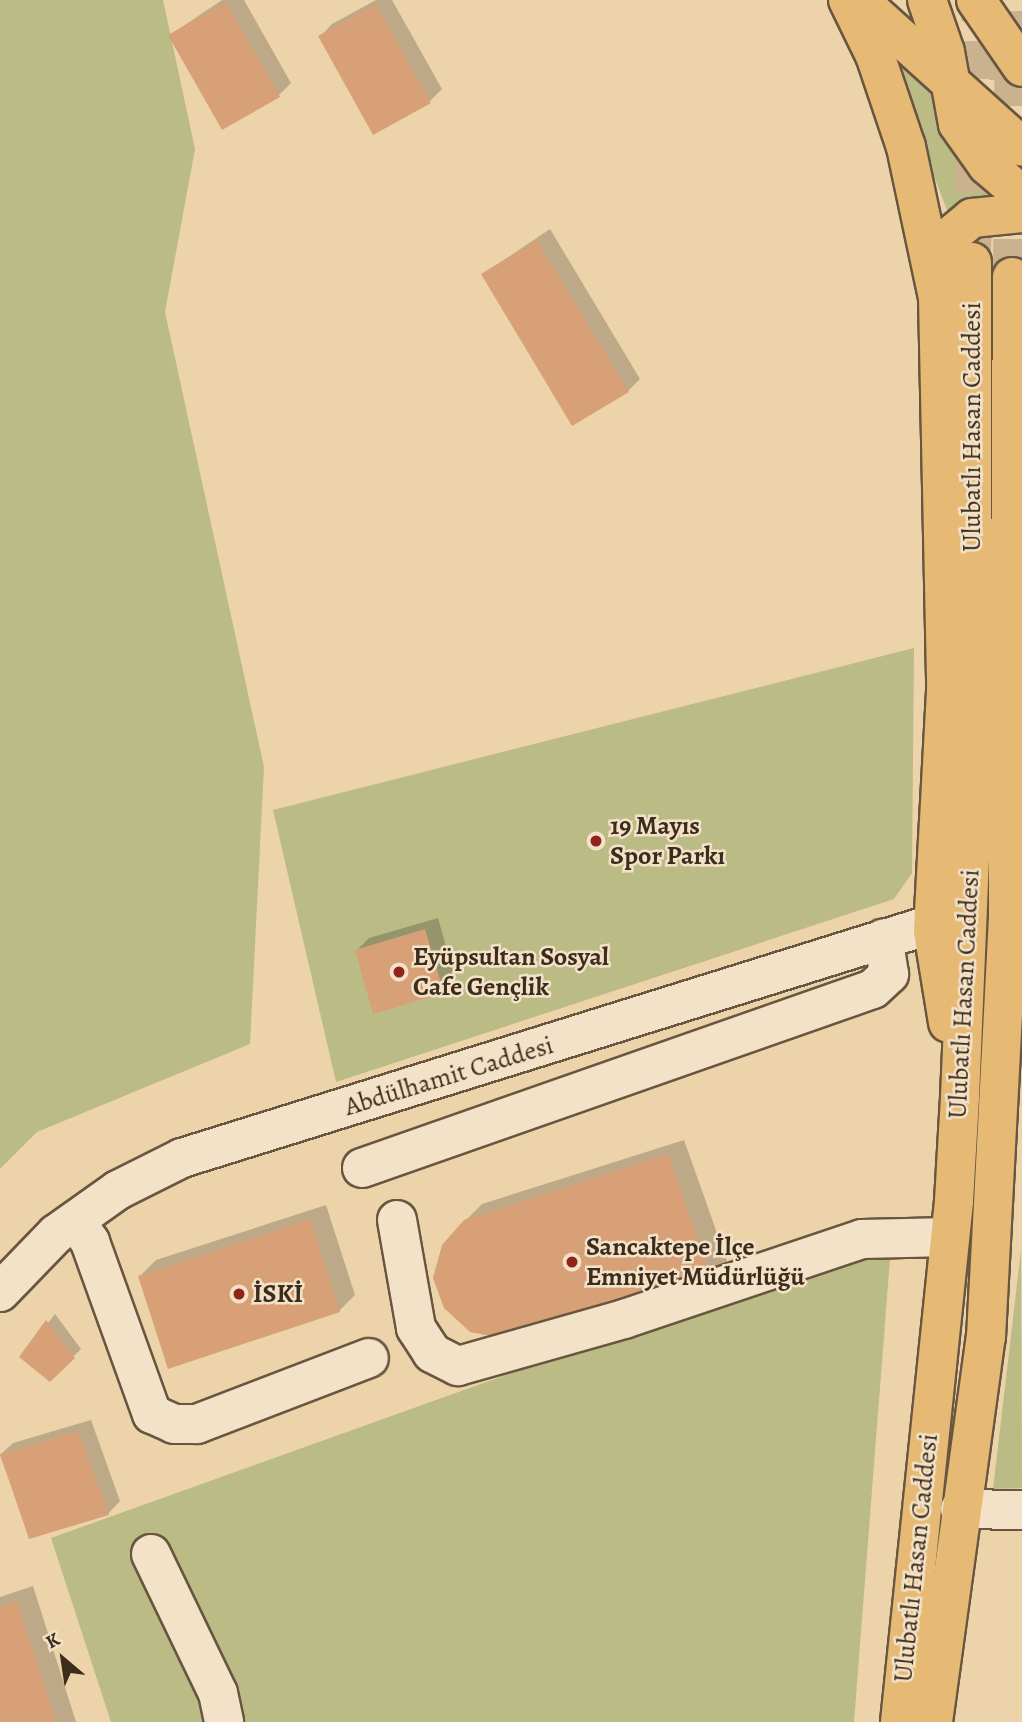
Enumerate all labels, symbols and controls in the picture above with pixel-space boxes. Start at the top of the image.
street label: Ulubatlı Hasan Caddesi [956,302,988,552]
place label: 19 Mayıs Spor Parkı [610,810,725,872]
marker: 19 Mayıs Spor Parkı [588,833,604,849]
street label: Ulubatlı Hasan Caddesi [942,868,986,1120]
place label: Eyüpsultan Sosyal Cafe Gençlik [413,941,609,1002]
marker: Eyüpsultan Sosyal Cafe Gençlik [391,964,407,980]
street label: Abdülhamit Caddesi [341,1029,557,1123]
place label: Sancaktepe İlçe Emniyet Müdürlüğü [586,1231,805,1292]
marker: Sancaktepe İlçe Emniyet Müdürlüğü [564,1254,580,1270]
place label: İSKİ [253,1278,303,1310]
marker: İSKİ [231,1286,247,1302]
street label: Ulubatlı Hasan Caddesi [887,1432,945,1684]
north arrow [28,1624,98,1694]
text: K [41,1626,65,1655]

